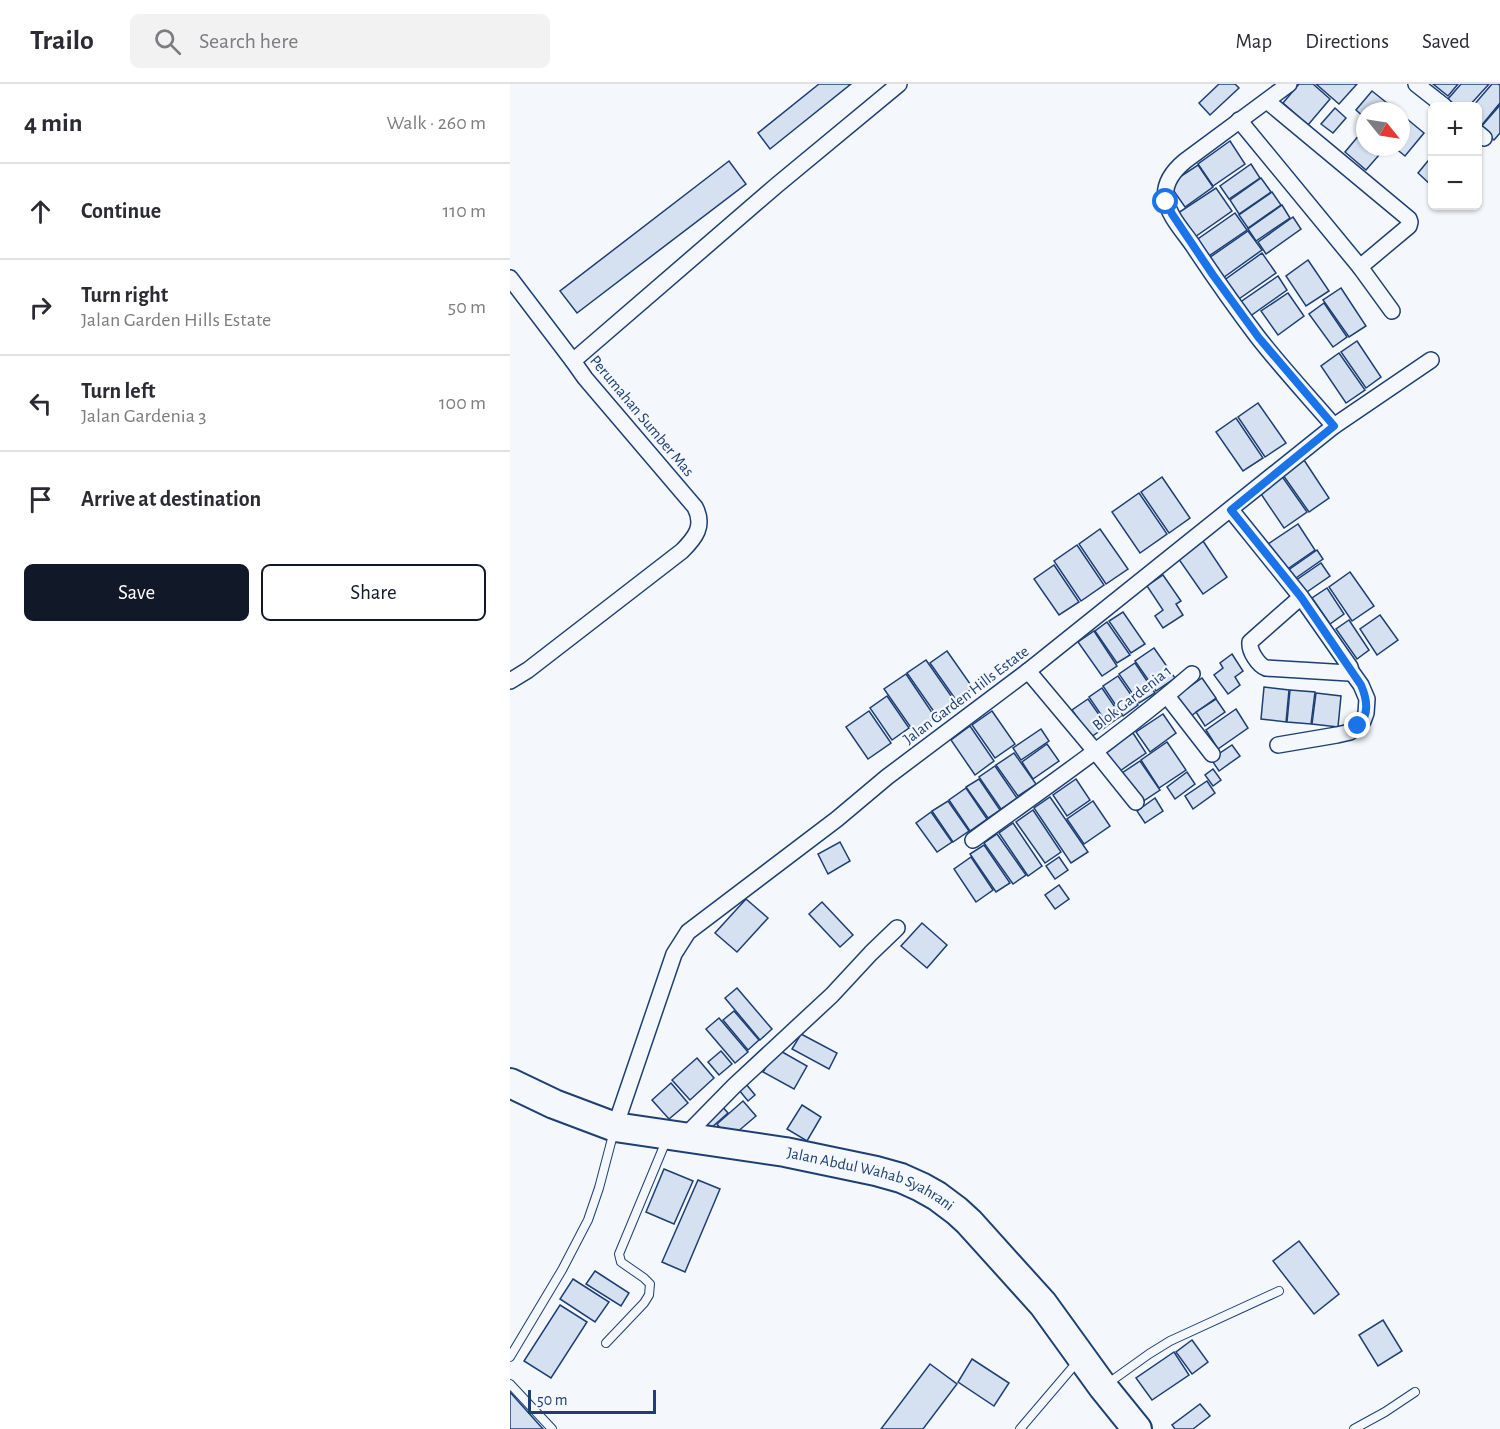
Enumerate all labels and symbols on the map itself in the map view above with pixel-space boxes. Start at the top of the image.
north arrow [1356,102,1410,156]
route start [1152,188,1178,214]
street label: Perumahan Sumber Mas [587,352,697,480]
street label: Jalan Garden Hills Estate [900,643,1032,747]
street label: Blok Gardenia 1 [1089,662,1175,734]
route end [1344,712,1370,738]
street label: Jalan Abdul Wahab Syahrani [786,1145,957,1214]
scale bar [528,1387,656,1414]

